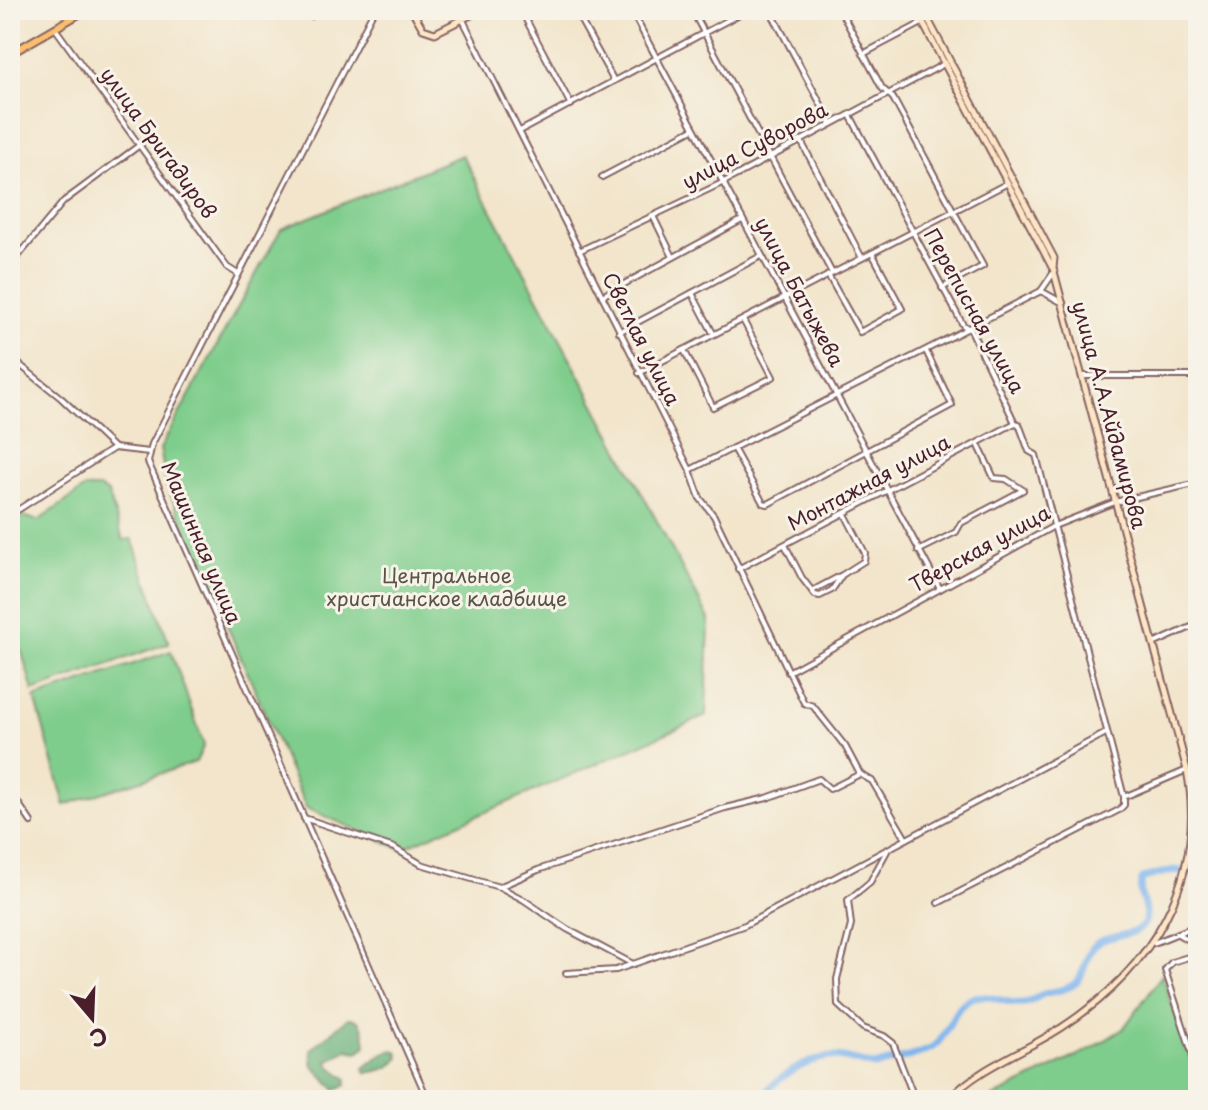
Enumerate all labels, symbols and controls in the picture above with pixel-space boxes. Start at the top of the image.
street label: улица Бригадиров [94,60,224,224]
street label: улица Суворова [676,94,833,196]
street label: улица Батыжева [748,211,852,372]
street label: Переписная улица [917,222,1033,399]
street label: Светлая улица [595,267,689,411]
street label: улица А.А.Айдамирова [1065,297,1155,533]
street label: Монтажная улица [782,426,956,538]
street label: Машинная улица [154,457,250,629]
street label: Тверская улица [904,497,1056,599]
park label: Центральное христианское кладбище [327,560,567,613]
north arrow [52,978,132,1058]
text: С [86,1020,112,1057]

